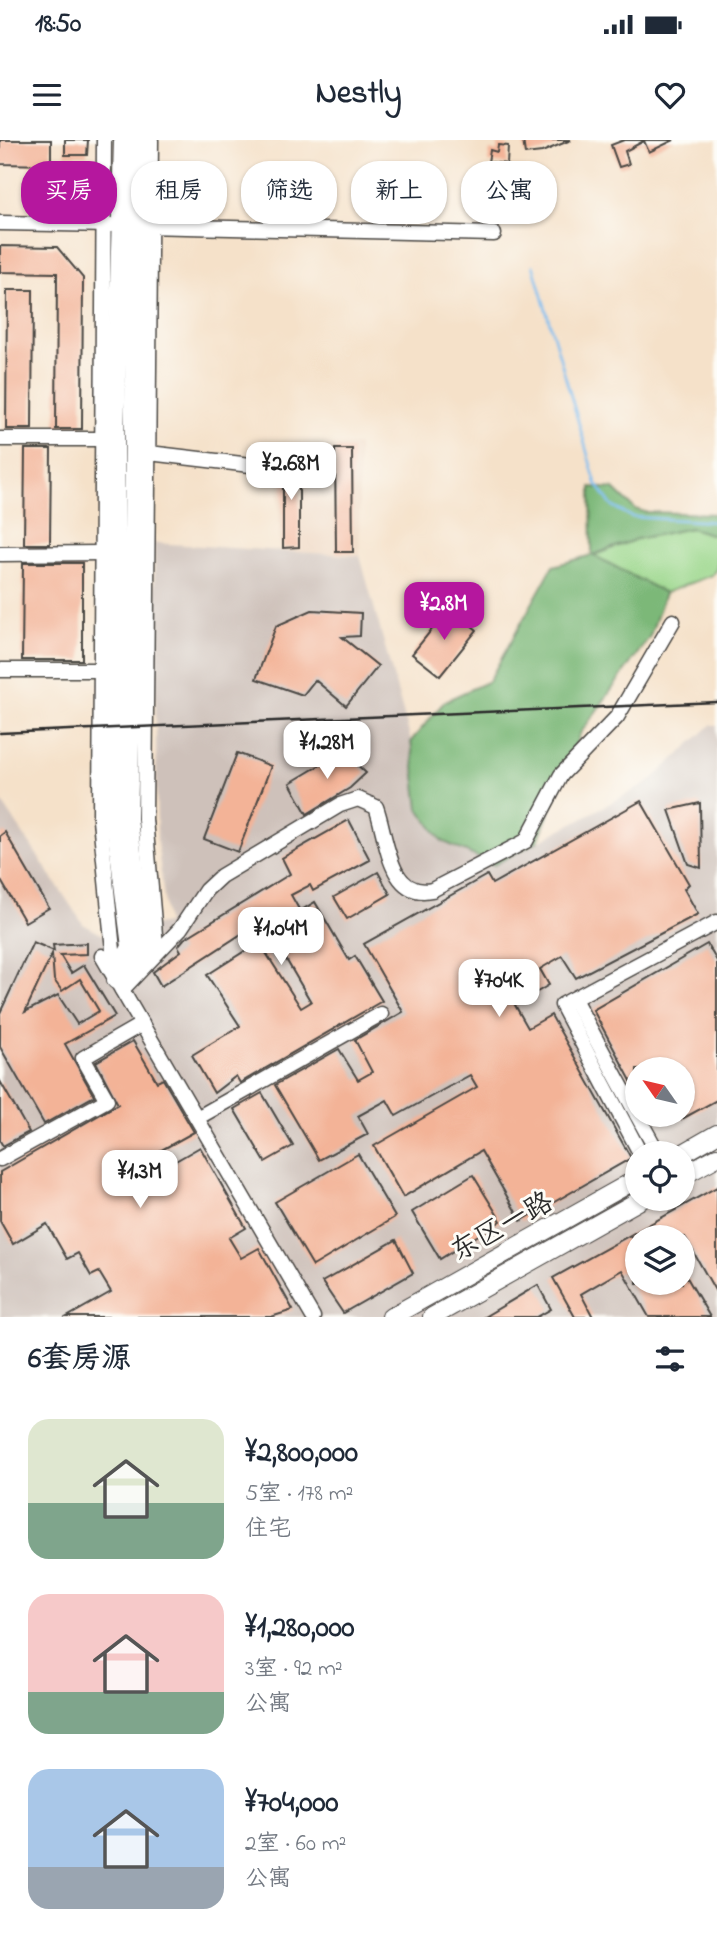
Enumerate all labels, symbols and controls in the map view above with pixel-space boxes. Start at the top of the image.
text: 18:50 [35,6,81,44]
text: Nestly [315,71,402,118]
icon: menu [28,76,66,114]
icon: heart [651,76,689,114]
chip: 买房 [21,161,117,224]
chip: 租房 [131,161,227,224]
chip: 筛选 [241,161,337,224]
chip: 新上 [351,161,447,224]
chip: 公寓 [461,161,557,224]
pin: ¥2.68M [234,442,348,502]
text: ¥2.68M [262,448,320,481]
pin: ¥2.8M [395,582,493,642]
text: ¥2.8M [420,588,468,621]
pin: ¥1.28M [270,722,384,781]
text: ¥1.28M [300,727,355,760]
pin: ¥1.04M [224,908,338,967]
text: ¥1.04M [254,913,308,946]
pin: ¥704K [450,960,548,1019]
text: ¥704K [474,965,524,998]
north arrow [625,1057,695,1127]
map controls [625,1057,695,1295]
button: locate [625,1141,695,1211]
pin: ¥1.3M [91,1150,189,1210]
text: ¥1.3M [118,1156,162,1189]
street label: 东区一路 [444,1183,562,1273]
button: layers [625,1225,695,1295]
text: 6套房源 [28,1338,131,1382]
icon: filters [651,1340,689,1378]
text: ¥2,800,000 [245,1432,358,1476]
icon: home [84,1447,168,1531]
text: 5室 · 178 m² [245,1478,353,1511]
text: 住宅 [245,1513,291,1546]
text: ¥1,280,000 [245,1607,355,1651]
icon: home [84,1622,168,1706]
text: 3室 · 92 m² [245,1653,343,1686]
text: 公寓 [245,1688,291,1721]
text: ¥704,000 [245,1782,338,1826]
icon: home [84,1797,168,1881]
text: 2室 · 60 m² [245,1828,346,1861]
text: 公寓 [245,1863,291,1896]

